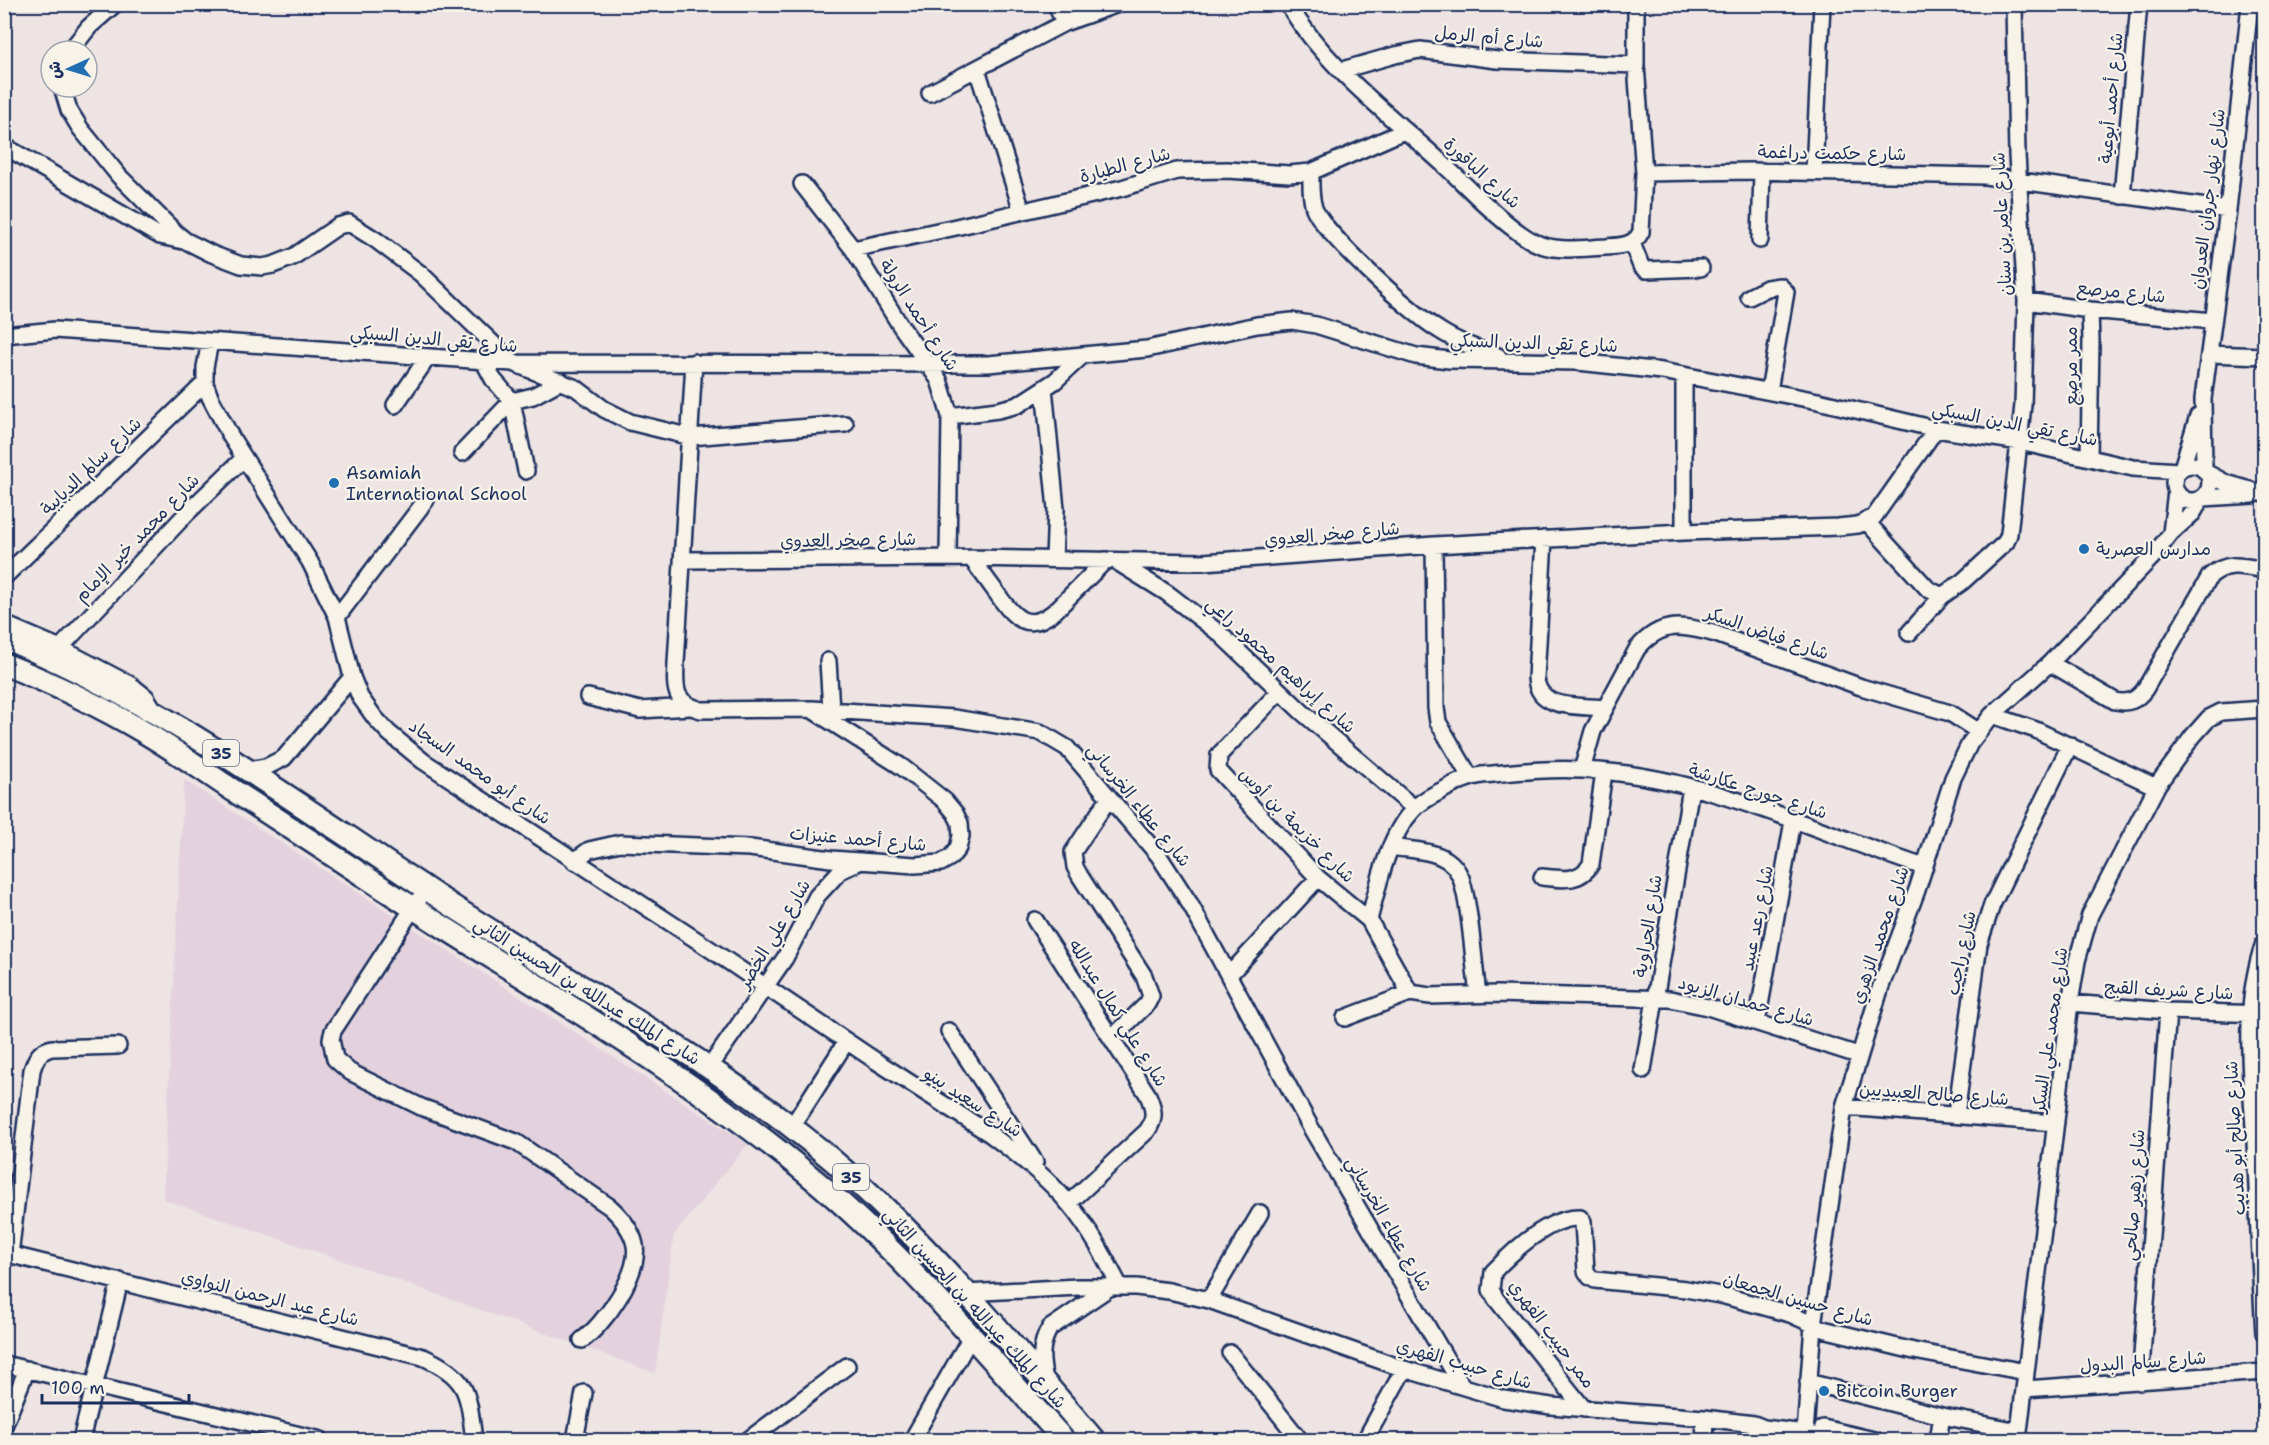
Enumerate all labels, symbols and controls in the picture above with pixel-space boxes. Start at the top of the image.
street label: شارع أم الرمل [1433,20,1544,56]
street label: شارع أحمد أبوعية [2093,31,2129,165]
north arrow [39,39,99,99]
text: ش [43,60,66,80]
street label: شارع نهار جروان العدوان [2185,107,2231,291]
street label: شارع الباقورة [1438,132,1526,214]
street label: شارع حكمت دراغمة [1757,140,1907,166]
street label: شارع الطيارة [1077,141,1173,189]
street label: شارع عامر بن سنان [1986,151,2018,297]
street label: شارع أحمد الرولة [874,255,964,375]
street label: شارع مرصع [2075,275,2167,310]
street label: شارع تقي الدين السبكي [349,320,519,362]
street label: ممر مرصع [2059,326,2084,406]
street label: شارع تقي الدين السبكي [1449,328,1618,362]
street label: شارع تقي الدين السبكي [1929,396,2100,456]
street label: شارع سالم الدبايبة [35,412,148,522]
place label: Asamiah International School [346,461,527,506]
street label: شارع محمد خير الإمام [69,469,206,609]
marker: Asamiah International School [327,476,341,490]
street label: شارع صخر العدوي [1263,516,1401,553]
street label: شارع صخر العدوي [780,527,916,554]
place label: مدارس العصرية [2096,537,2211,561]
marker: مدارس العصرية [2077,542,2091,556]
street label: شارع إبراهيم محمود راعي [1198,591,1361,742]
street label: شارع فياض السكر [1700,600,1832,665]
street label: شارع أبو محمد السجاد [404,714,556,830]
street label: شارع عطاء الخرساني [1078,738,1196,874]
road number: 35 [203,740,239,766]
street label: شارع جورج عكارشة [1686,757,1830,825]
street label: شارع خزيمة بن أوس [1234,762,1360,888]
street label: شارع أحمد عنيزات [789,821,927,857]
street label: شارع رعد عبيد [1735,863,1779,973]
street label: شارع محمد الزهري [1845,863,1916,1007]
street label: شارع الحراوية [1628,873,1668,979]
street label: شارع علي الخضر [731,875,820,997]
street label: شارع راجب [1940,909,1982,997]
street label: شارع الملك عبدالله بن الحسين الثاني [467,911,705,1074]
street label: شارع علي كمال عبدالله [1059,935,1173,1093]
street label: شارع محمد علي السكر [2026,946,2077,1117]
street label: شارع حمدان الزيود [1675,970,1817,1032]
street label: شارع شريف القبج [2104,975,2234,1005]
street label: شارع صالح أبو هديب [2219,1060,2251,1216]
street label: شارع سعيد بينو [918,1061,1027,1143]
street label: شارع صالح العبيديين [1858,1077,2010,1111]
street label: شارع زهير صالحي [2117,1128,2155,1262]
street label: شارع عطاء الخرساني [1337,1152,1438,1298]
road number: 35 [833,1164,869,1190]
street label: شارع الملك عبدالله بن الحسين الثاني [875,1202,1072,1416]
street label: شارع عبد الرحمن النواوي [178,1264,361,1333]
street label: شارع حسين الجمعان [1720,1266,1876,1332]
street label: ممر حبيب الفهري [1502,1275,1601,1394]
street label: شارع حبيب الفهري [1393,1333,1535,1396]
street label: شارع سالم البدول [2079,1346,2207,1380]
scale bar [42,1367,189,1405]
text: 100 m [51,1376,105,1400]
place label: Bitcoin Burger [1836,1379,1958,1403]
marker: Bitcoin Burger [1817,1384,1831,1398]

